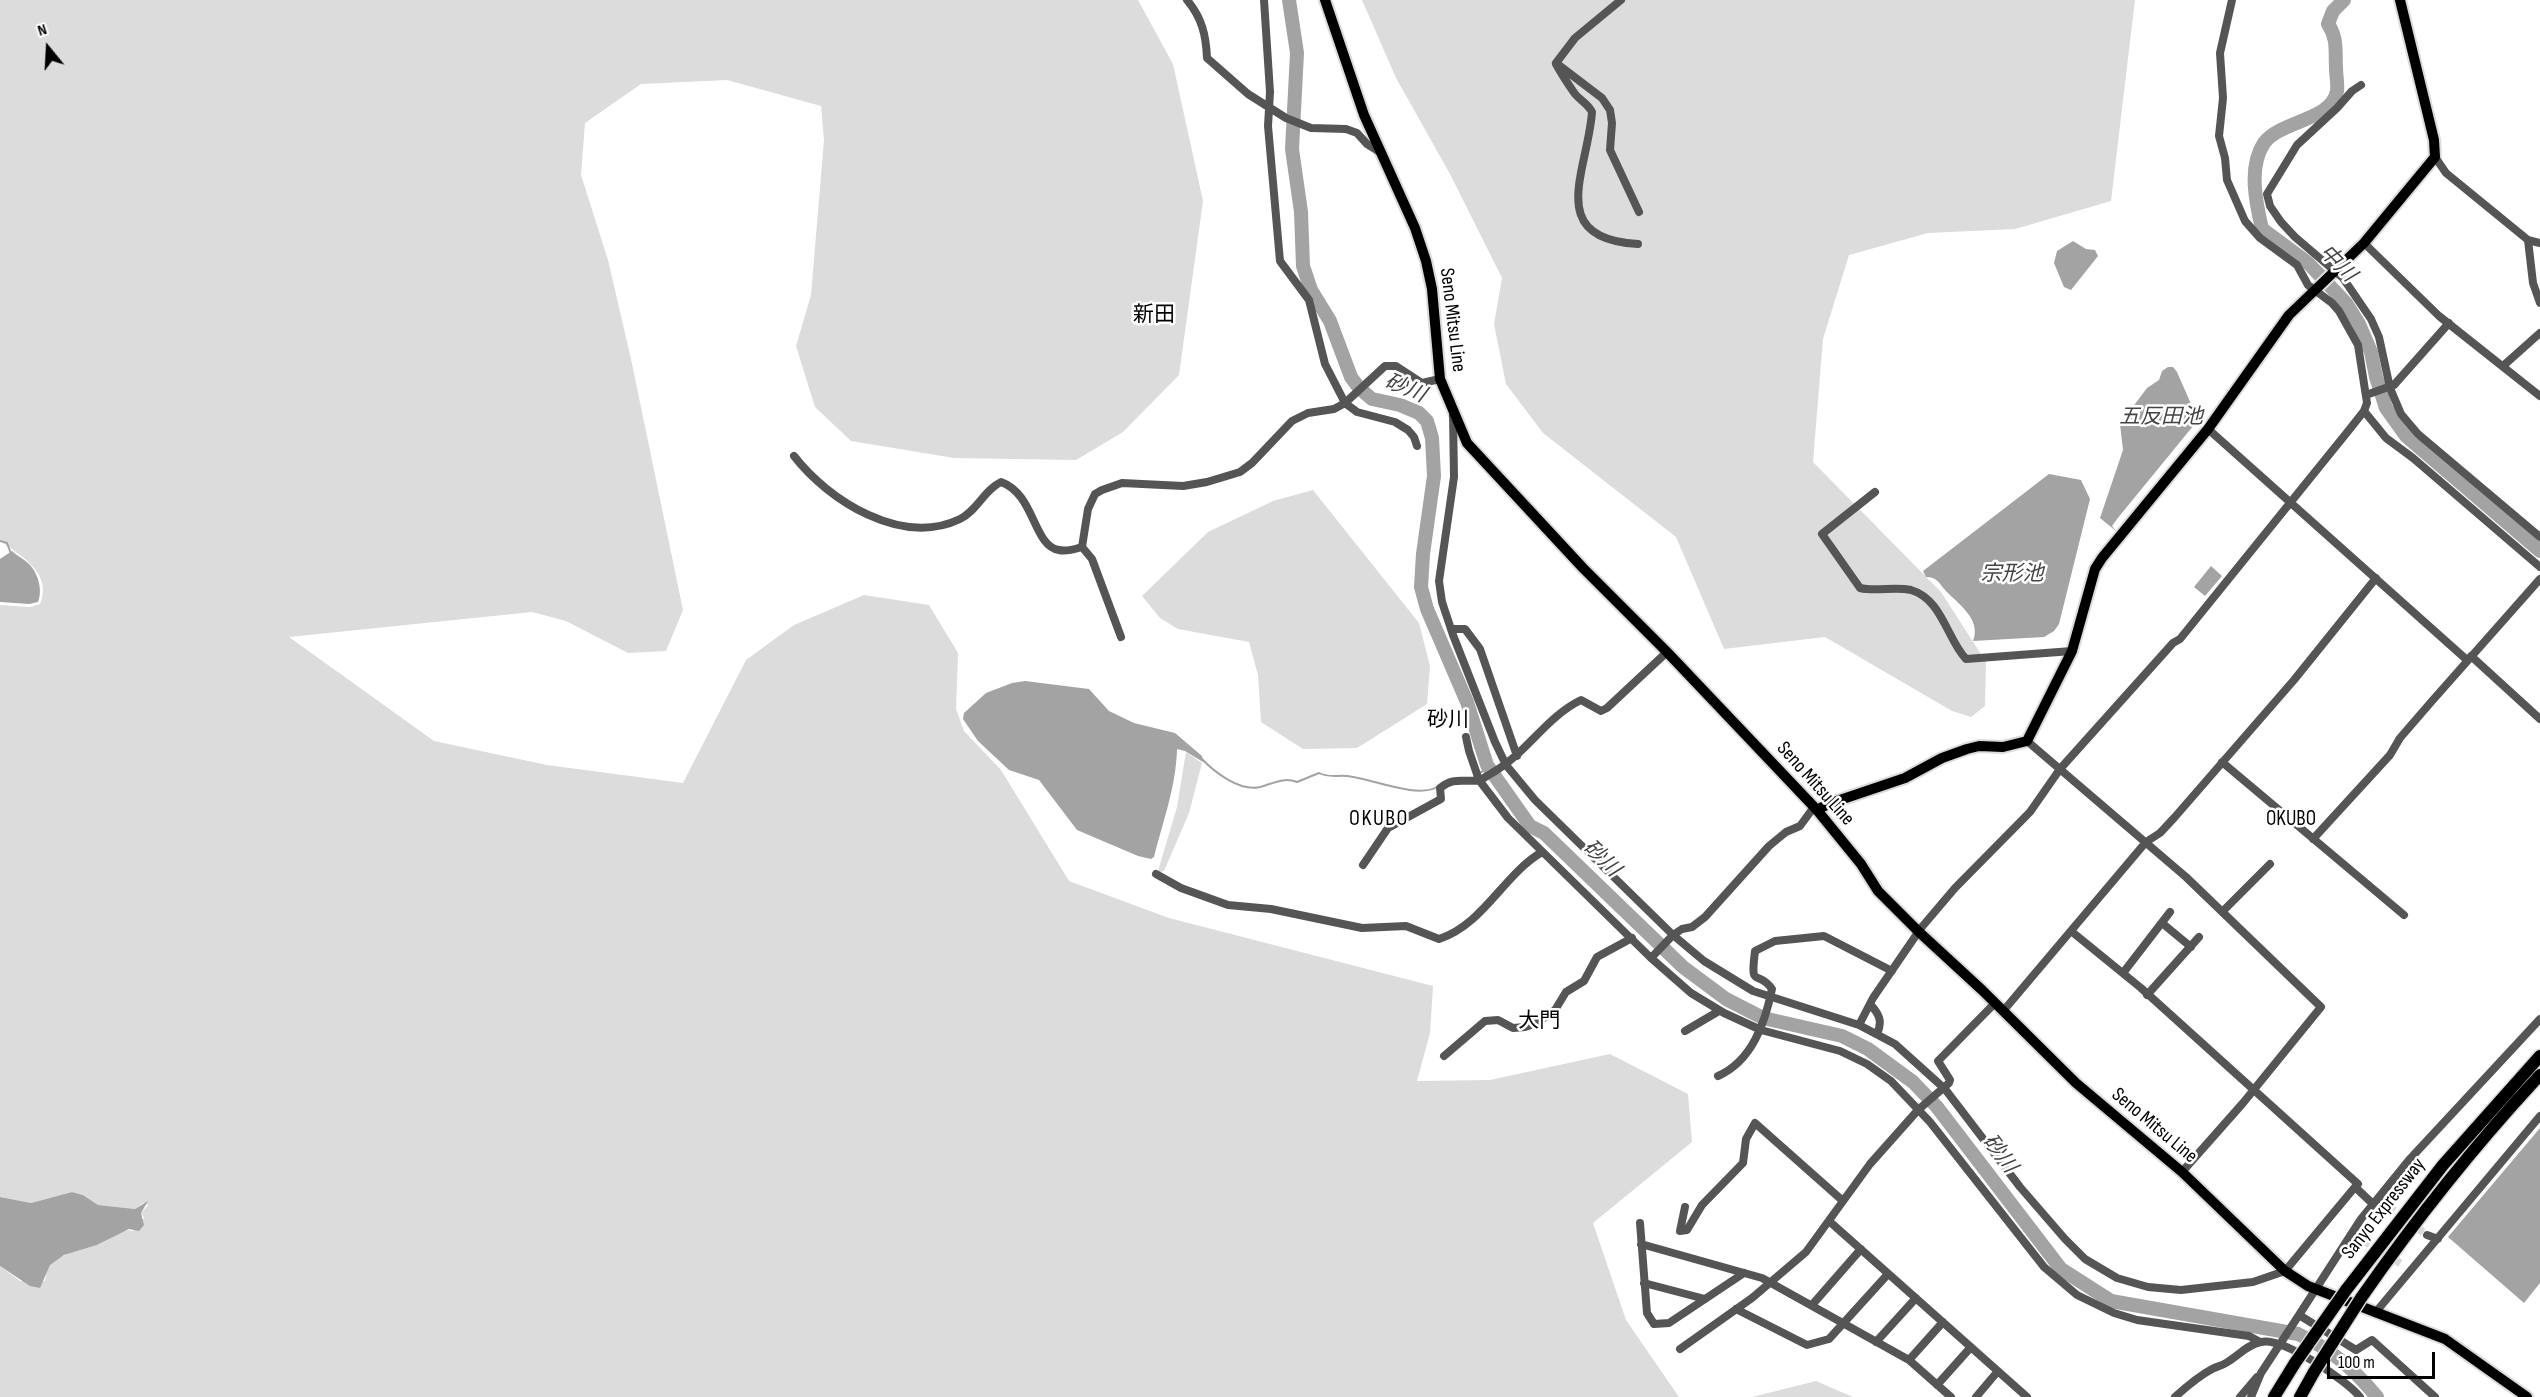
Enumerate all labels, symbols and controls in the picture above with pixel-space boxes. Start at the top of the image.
north arrow [18,18,78,78]
text: N [35,20,49,41]
water label: 中川 [2313,240,2361,288]
street label: Seno Mitsu Line [1434,267,1470,373]
district label: 新田 [1133,303,1175,329]
water label: 砂川 [1381,369,1429,409]
water label: 五反田池 [2119,405,2203,431]
water label: 宗形池 [1981,562,2043,588]
district label: 砂川 [1427,708,1469,734]
street label: Seno Mitsu Line [1771,737,1859,831]
district label: OKUBO [1349,806,1409,832]
district label: OKUBO [2262,807,2320,833]
water label: 砂川 [1577,835,1625,883]
district label: 大門 [1518,1009,1560,1035]
street label: Seno Mitsu Line [2106,1083,2202,1169]
water label: 砂川 [1976,1130,2022,1178]
street label: Sanyo Expressway [2337,1154,2431,1264]
scale bar [2330,1340,2438,1378]
text: 100 m [2338,1352,2375,1373]

